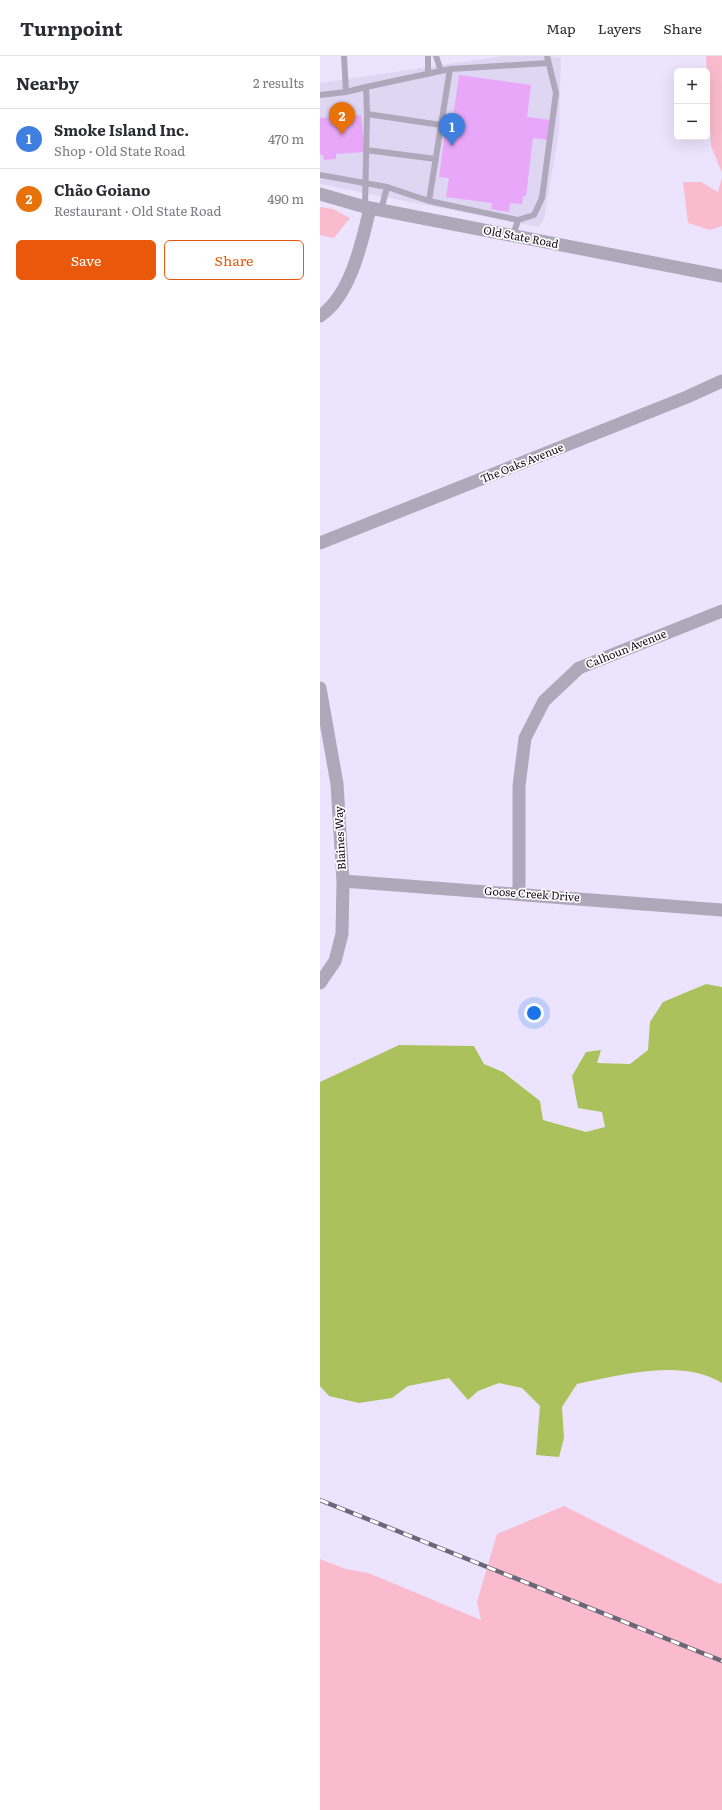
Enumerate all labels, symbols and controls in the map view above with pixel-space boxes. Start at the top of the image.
text: Turnpoint [20,14,123,42]
text: Map [546,18,576,38]
text: Layers [598,18,641,38]
text: Share [663,18,702,38]
map controls [674,68,710,140]
button: + [674,68,710,104]
text: Nearby [16,70,79,95]
text: 2 results [253,73,304,92]
pin: 2 [329,102,355,135]
button: − [674,104,710,140]
pin: 1 [439,113,465,146]
text: Smoke Island Inc. [54,118,189,141]
text: 1 [26,129,32,148]
text: 470 m [268,129,304,148]
text: Shop · Old State Road [54,141,185,160]
text: Chão Goiano [54,178,150,201]
text: 2 [26,189,32,208]
text: 490 m [267,189,304,208]
text: Restaurant · Old State Road [54,201,221,220]
street label: Old State Road [482,221,560,251]
button: Save [16,240,156,280]
button: Share [164,240,304,280]
street label: The Oaks Avenue [478,438,566,486]
street label: Calhoun Avenue [583,624,669,672]
street label: Blaines Way [329,805,349,870]
street label: Goose Creek Drive [484,882,581,904]
your location [524,1003,544,1023]

